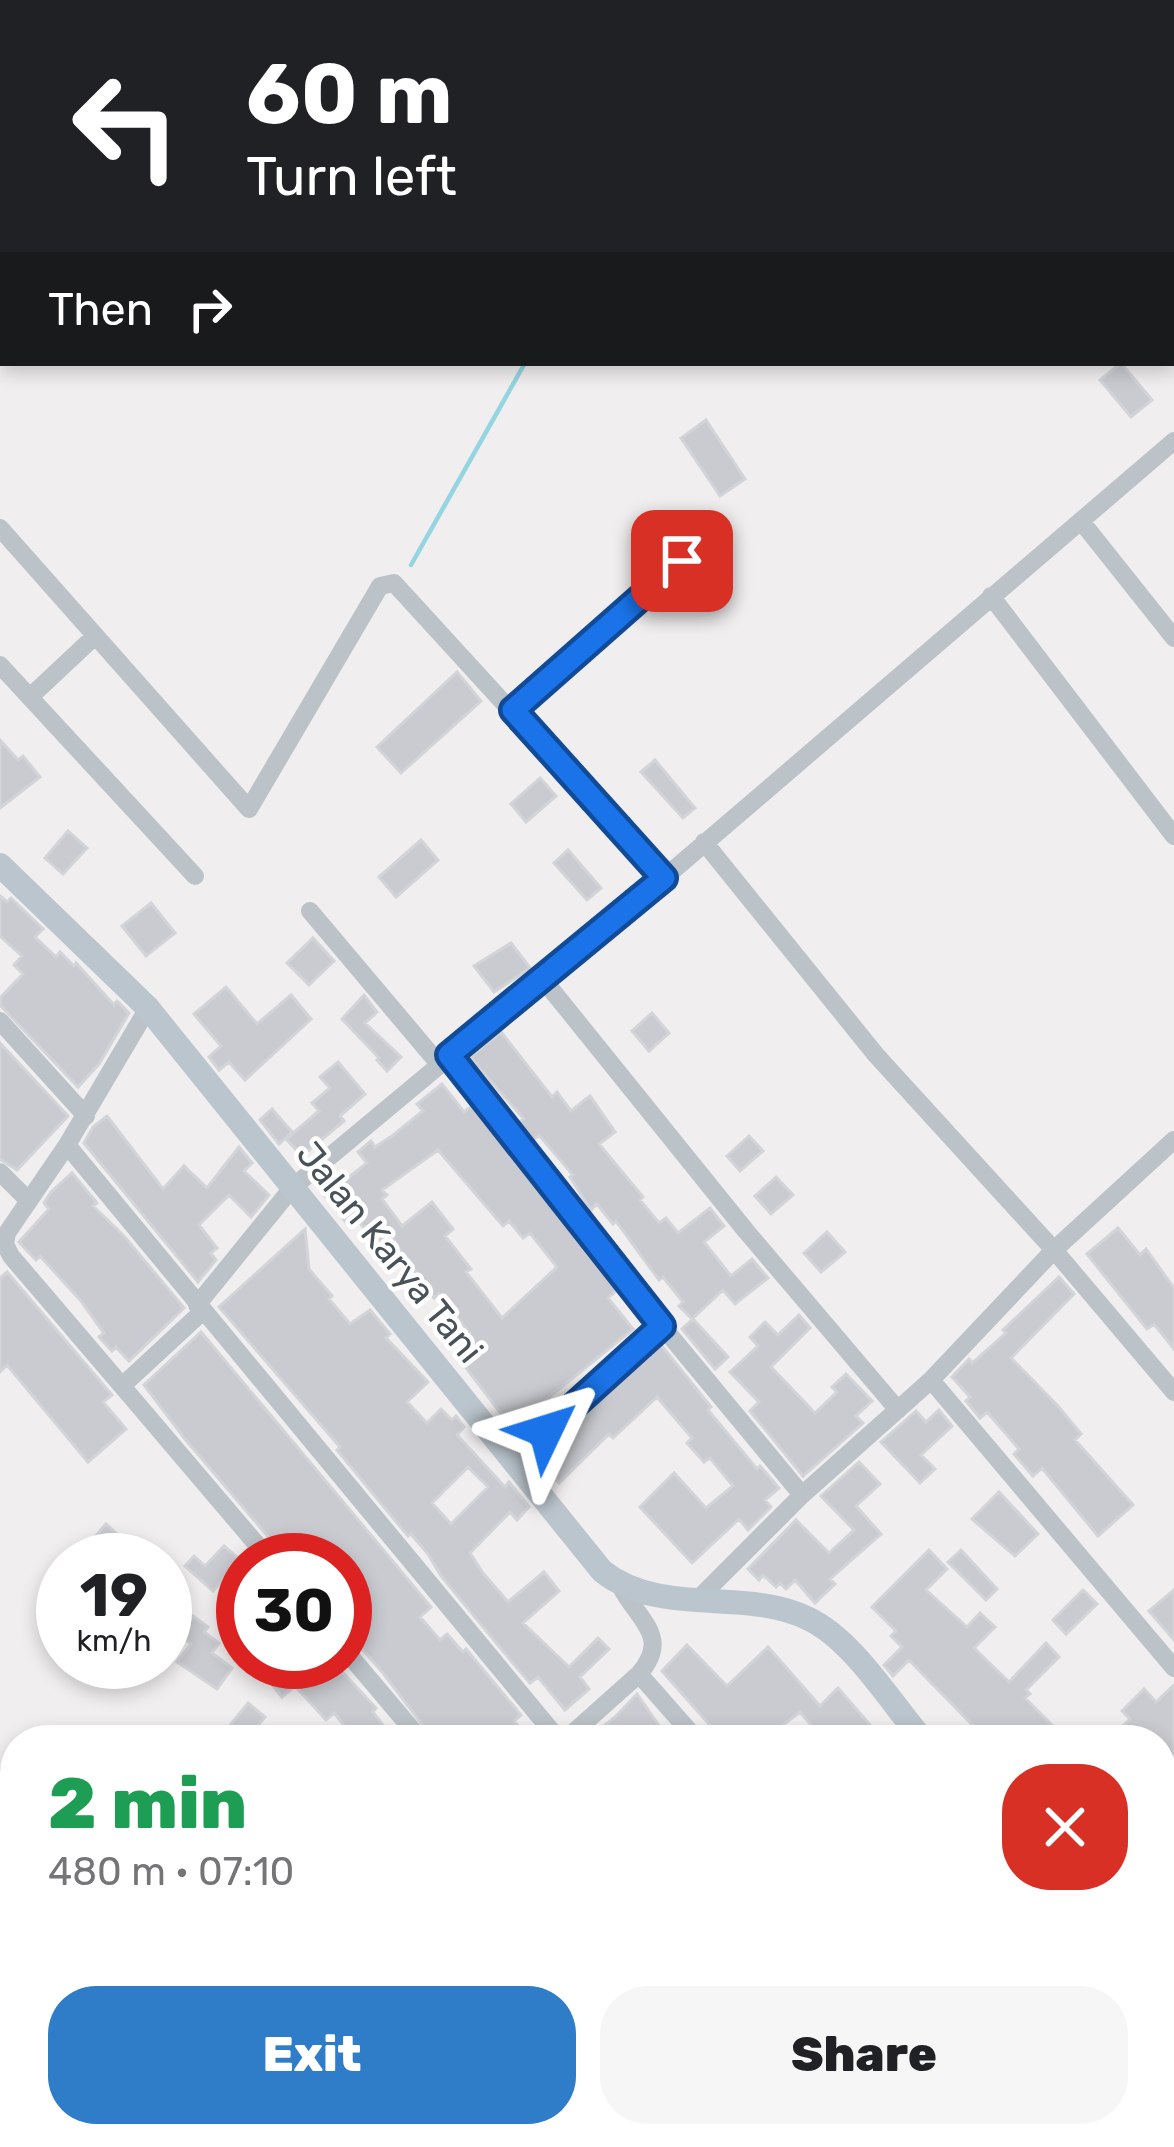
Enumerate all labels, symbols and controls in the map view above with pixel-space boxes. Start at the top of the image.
text: 60 m [246,44,453,144]
icon: left [48,48,204,204]
text: Turn left [246,145,457,209]
icon: right [177,276,243,342]
text: Then [48,283,153,336]
pin [631,510,733,612]
icon: arrive [649,528,715,594]
street label: Jalan Karya Tani [288,1133,492,1371]
position arrow [483,1368,609,1494]
speed limit sign: 30 [216,1533,372,1689]
text: 19 [80,1560,148,1631]
text: km/h [77,1623,151,1659]
text: 2 min [48,1761,247,1846]
button: close [1002,1764,1128,1890]
text: 480 m · 07:10 [48,1849,294,1895]
button: Exit [48,1986,576,2124]
button: Share [600,1986,1128,2124]

